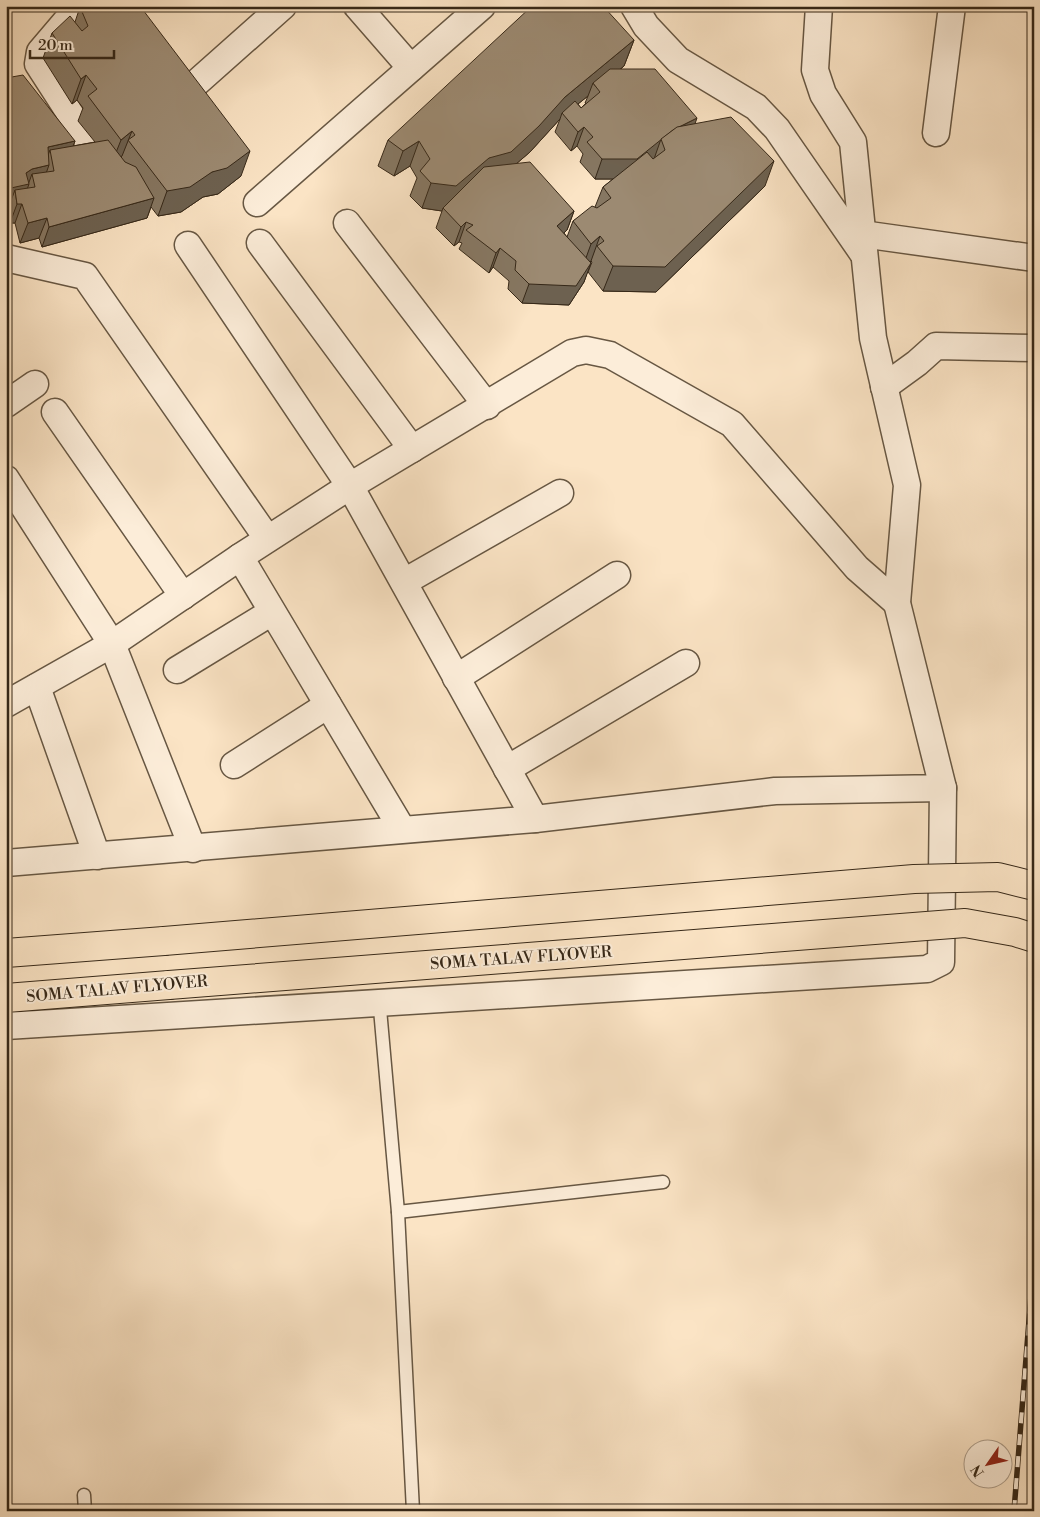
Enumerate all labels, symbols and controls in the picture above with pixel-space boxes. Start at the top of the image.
scale bar [30,28,114,60]
text: 20 m [38,36,73,55]
street label: SOMA TALAV FLYOVER [430,942,613,974]
street label: SOMA TALAV FLYOVER [26,971,209,1007]
north arrow [962,1440,1012,1490]
text: N [967,1461,989,1480]

